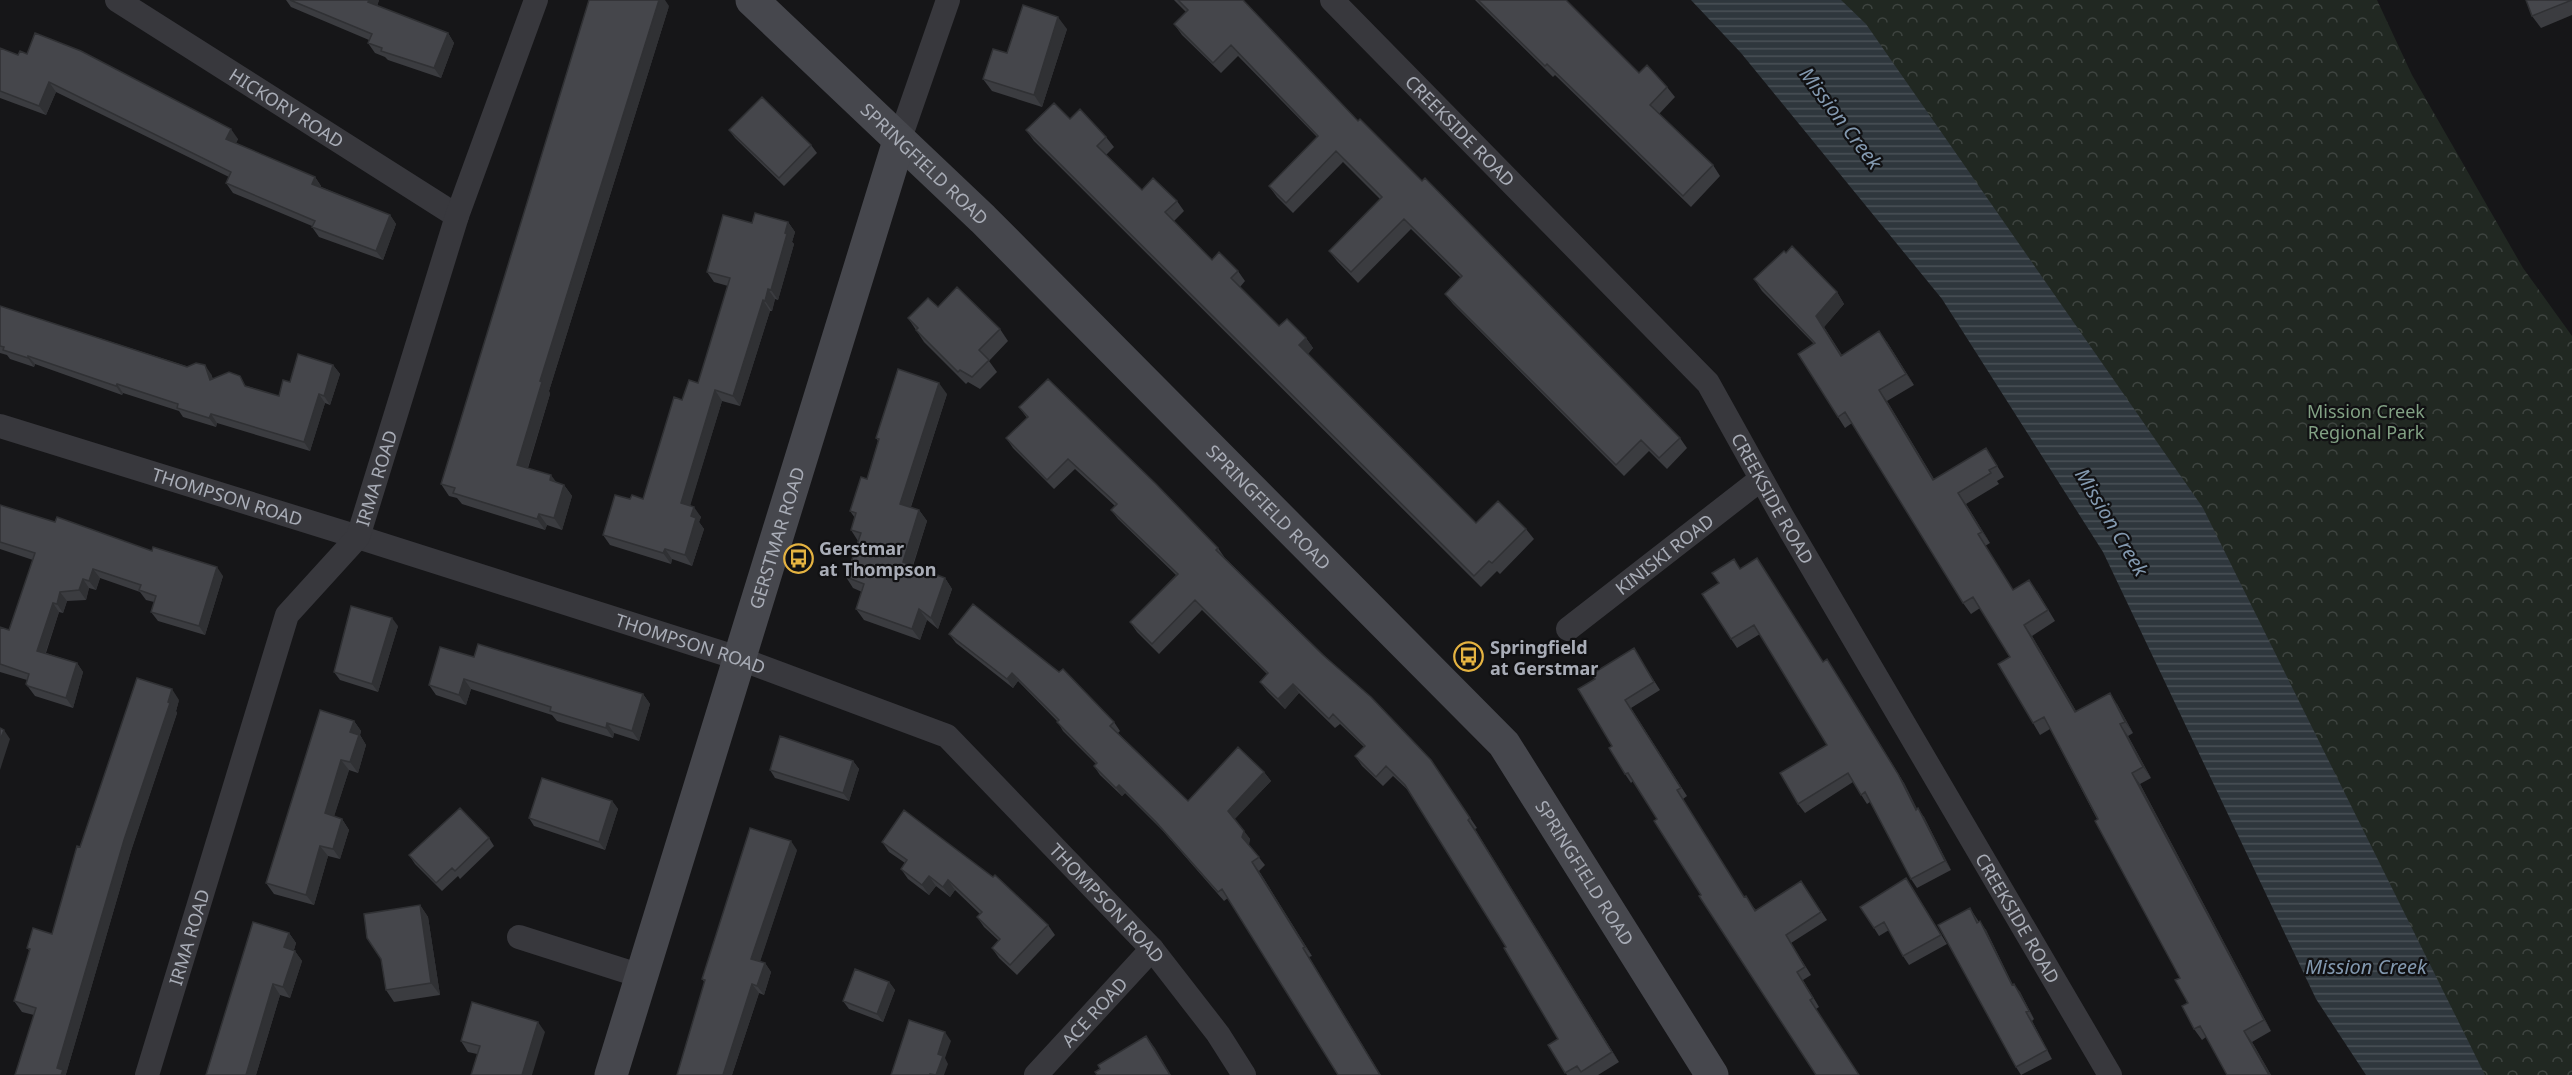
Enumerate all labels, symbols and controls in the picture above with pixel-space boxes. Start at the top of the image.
water label: Mission Creek [1794,61,1889,176]
street label: HICKORY ROAD [225,62,349,153]
street label: CREEKSIDE ROAD [1400,70,1520,192]
street label: SPRINGFIELD ROAD [856,98,994,230]
park label: Mission Creek Regional Park [2307,399,2425,444]
street label: IRMA ROAD [350,427,402,529]
street label: CREEKSIDE ROAD [1726,428,1820,568]
street label: SPRINGFIELD ROAD [1201,439,1336,575]
street label: THOMPSON ROAD [149,462,306,531]
water label: Mission Creek [2069,463,2155,582]
street label: GERSTMAR ROAD [743,464,810,612]
street label: KINISKI ROAD [1610,508,1718,600]
place label: Gerstmar at Thompson [819,536,937,581]
bus stop icon: Gerstmar at Thompson [782,542,814,574]
street label: THOMPSON ROAD [613,608,769,679]
place label: Springfield at Gerstmar [1490,635,1598,680]
bus stop icon: Springfield at Gerstmar [1453,641,1485,673]
street label: SPRINGFIELD ROAD [1530,796,1640,950]
street label: THOMPSON ROAD [1044,838,1170,967]
street label: CREEKSIDE ROAD [1970,848,2065,988]
street label: IRMA ROAD [163,886,215,988]
water label: Mission Creek [2305,953,2428,980]
street label: ACE ROAD [1056,972,1132,1052]

